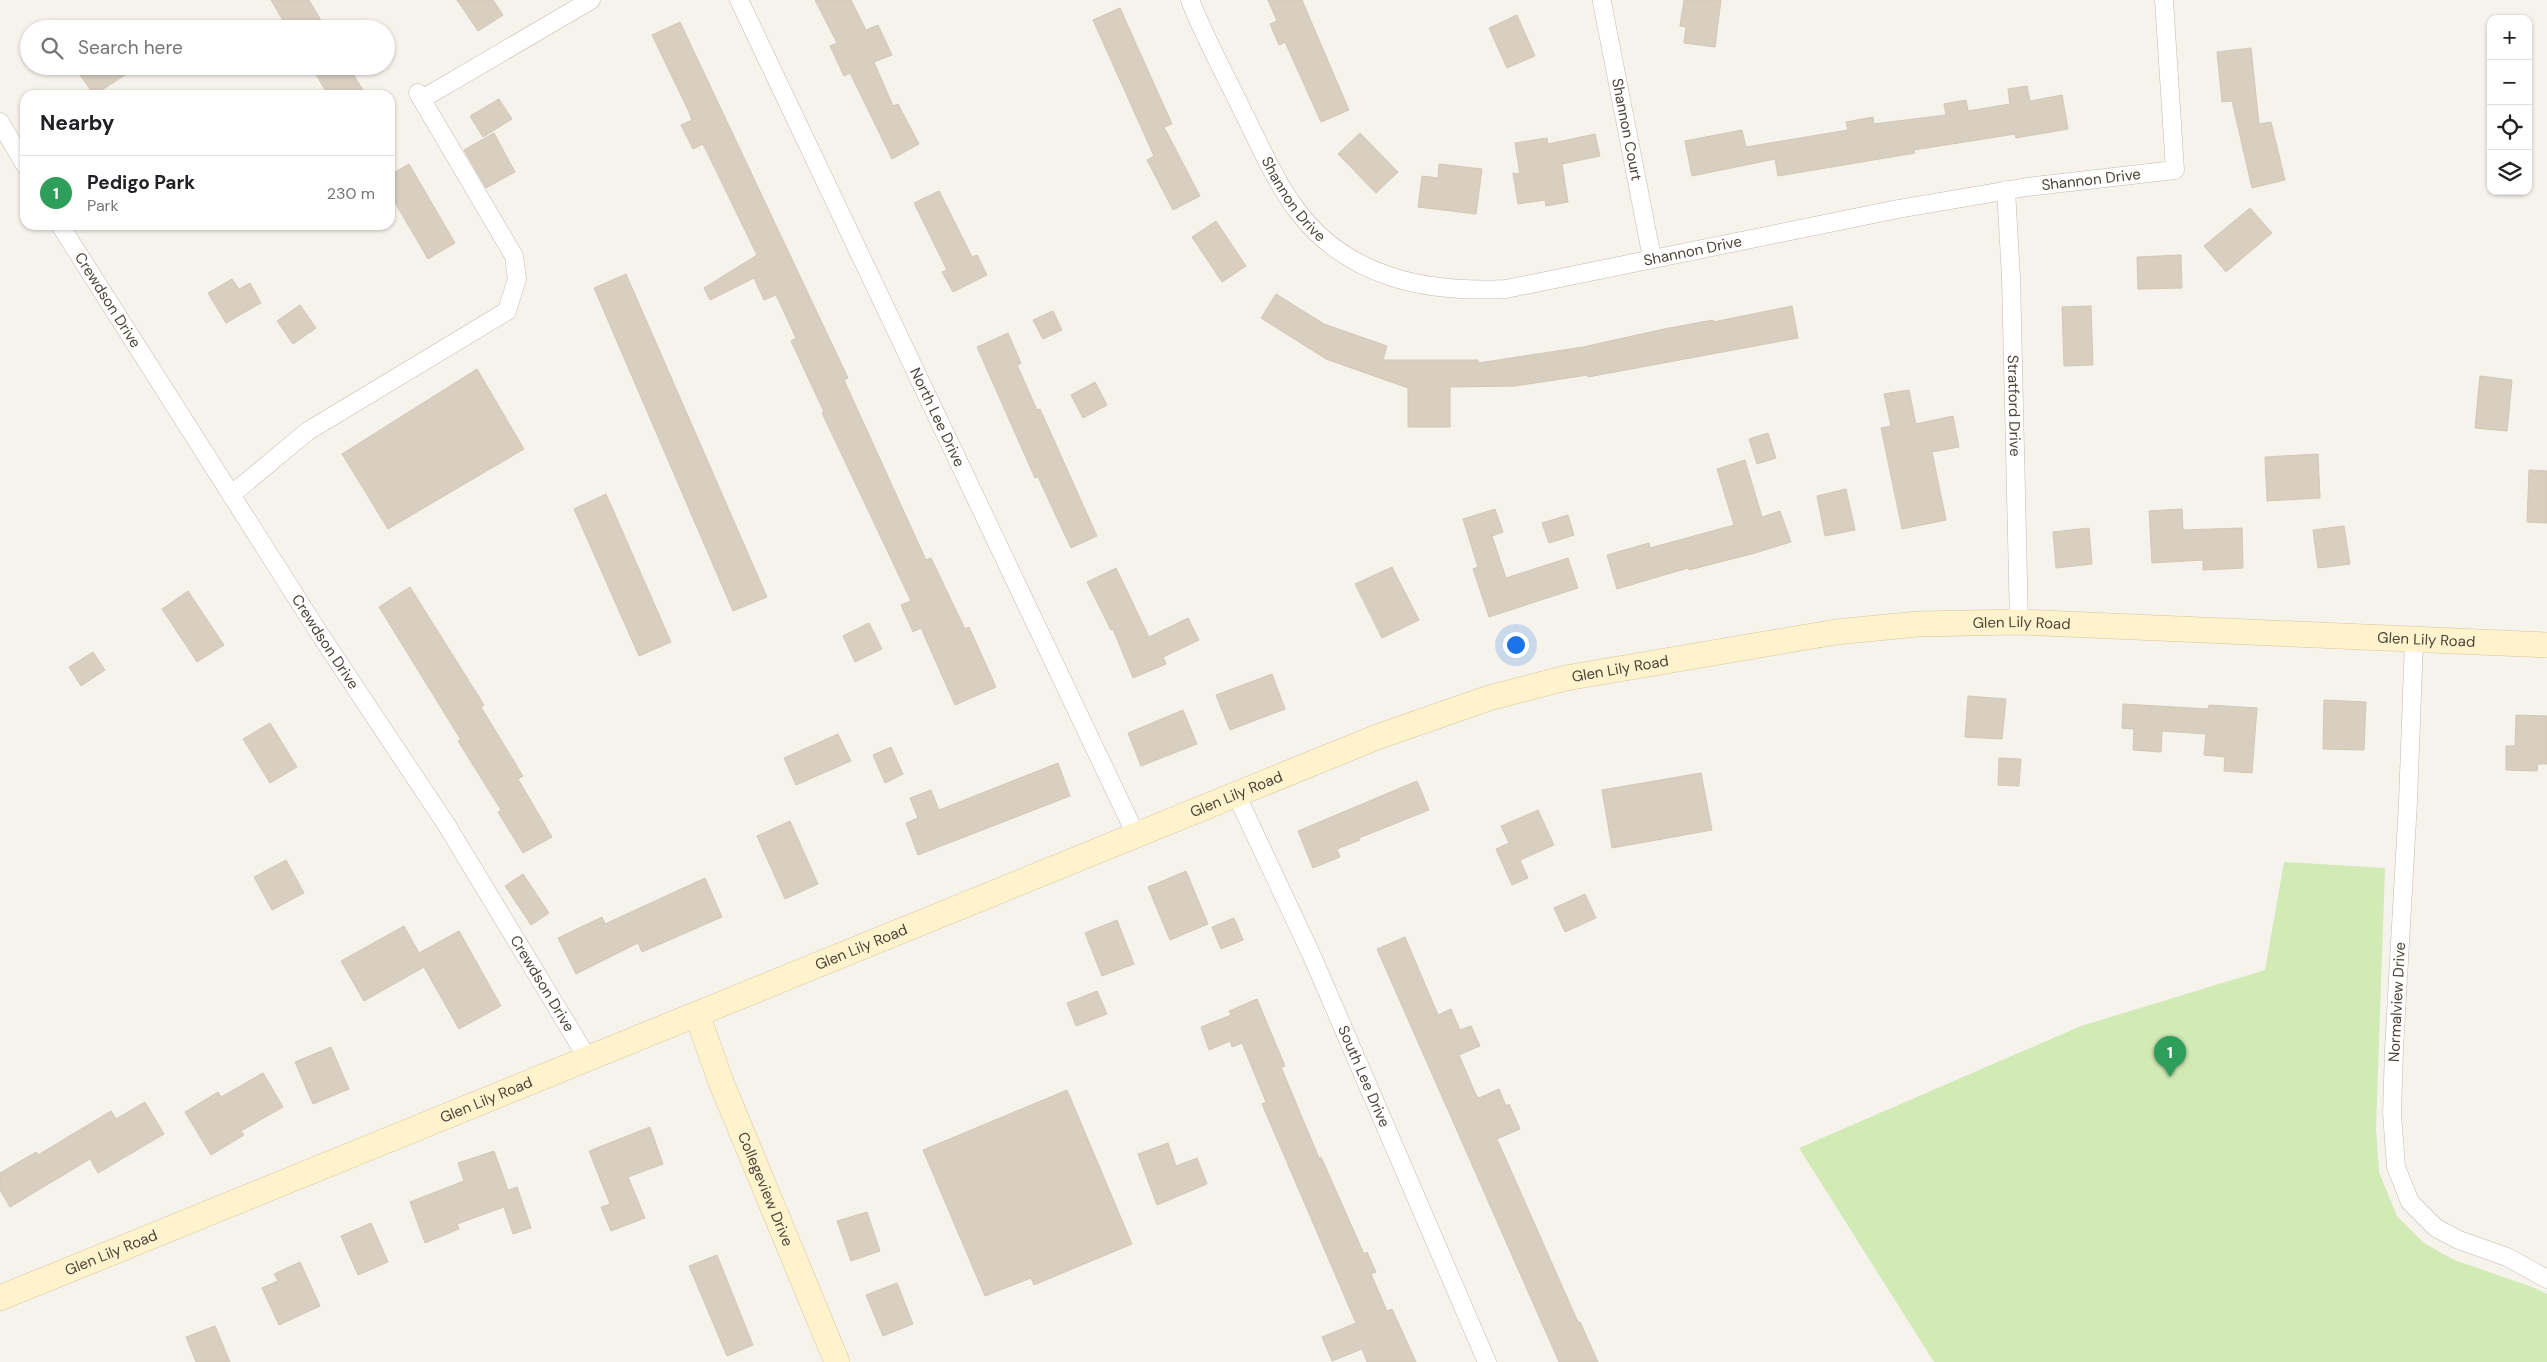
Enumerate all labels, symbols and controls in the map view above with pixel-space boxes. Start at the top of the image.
map controls [2487,15,2532,195]
button: + [2487,15,2532,60]
search box [20,20,395,75]
icon: search [38,34,66,62]
text: Search here [78,35,183,60]
button: − [2487,60,2532,105]
street label: Shannon Court [1607,77,1647,183]
button: locate [2487,105,2532,150]
text: Nearby [40,109,114,137]
button: layers [2487,150,2532,195]
street label: Shannon Drive [1257,153,1330,246]
street label: Shannon Drive [2040,164,2142,195]
text: Pedigo Park [87,170,195,195]
text: 1 [53,183,59,204]
text: 230 m [327,183,375,204]
text: Park [87,195,119,216]
street label: Shannon Drive [1642,231,1744,271]
street label: Crewdson Drive [70,249,145,352]
street label: Stratford Drive [2003,355,2025,457]
street label: North Lee Drive [905,364,970,470]
street label: Crewdson Drive [287,590,364,693]
street label: Glen Lily Road [1972,612,2071,634]
street label: Glen Lily Road [2377,628,2476,652]
your location [1503,632,1529,658]
street label: Glen Lily Road [1570,651,1670,687]
street label: Glen Lily Road [1187,767,1286,822]
street label: Glen Lily Road [812,919,910,975]
street label: Crewdson Drive [506,931,579,1036]
street label: Normalview Drive [2384,941,2410,1063]
street label: South Lee Drive [1333,1022,1395,1130]
pin: 1 [2154,1036,2186,1077]
street label: Glen Lily Road [437,1072,535,1128]
street label: Collegeview Drive [733,1129,798,1249]
street label: Glen Lily Road [62,1225,160,1280]

